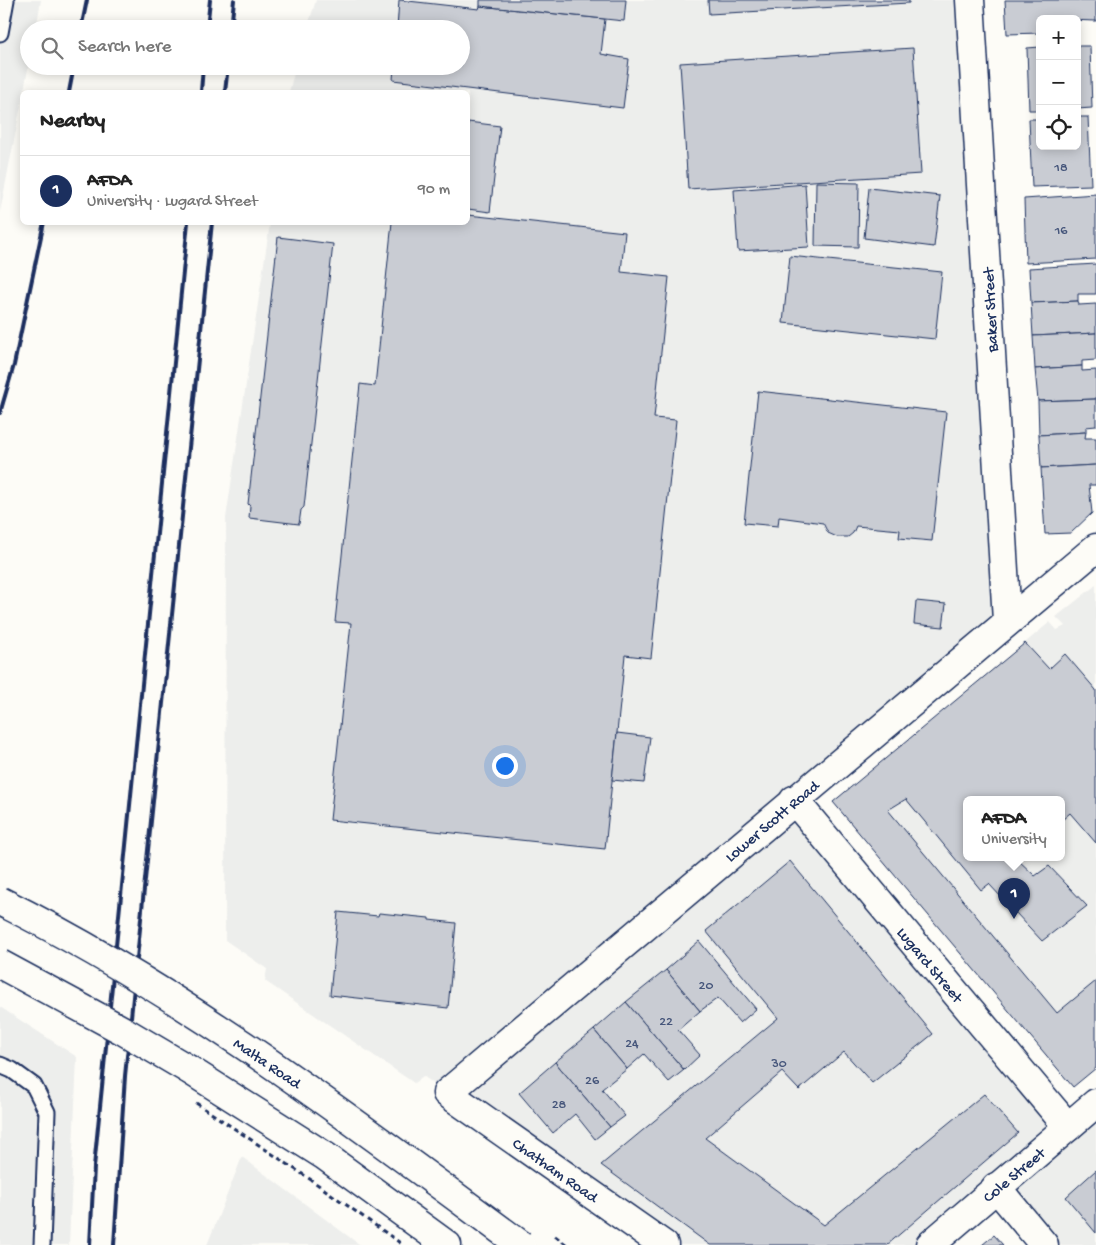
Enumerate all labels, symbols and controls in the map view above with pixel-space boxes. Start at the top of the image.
map controls [1036,15,1081,150]
button: + [1036,15,1081,60]
search box [20,20,470,75]
icon: search [38,34,66,62]
text: Search here [78,36,172,59]
button: − [1036,60,1081,105]
button: locate [1036,105,1081,150]
text: Nearby [40,110,105,135]
house number: 18 [1053,160,1068,177]
text: AFDA [87,170,132,193]
text: 1 [53,181,59,200]
text: 90 m [418,181,450,200]
text: University · Lugard Street [87,193,258,212]
house number: 16 [1054,223,1068,240]
street label: Baker Street [981,266,1004,354]
your location [492,753,518,779]
street label: Lower Scott Road [722,777,826,868]
popup [963,796,1065,861]
text: AFDA [981,808,1026,831]
text: University [981,831,1047,850]
pin: 1 [998,878,1030,919]
street label: Lugard Street [891,925,966,1009]
house number: 20 [699,978,713,995]
house number: 22 [659,1014,673,1031]
street label: Malta Road [229,1035,305,1095]
house number: 24 [625,1036,639,1053]
house number: 30 [770,1056,787,1073]
house number: 26 [585,1073,600,1090]
house number: 28 [552,1097,567,1114]
street label: Chatham Road [507,1135,602,1209]
street label: Cole Street [980,1144,1051,1208]

